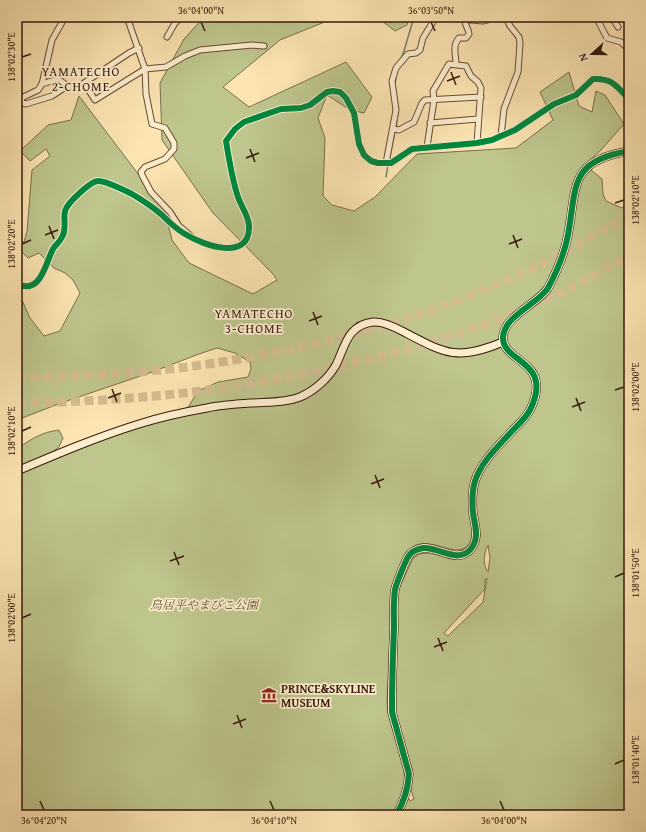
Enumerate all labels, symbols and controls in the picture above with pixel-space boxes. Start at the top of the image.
text: 36°04'00"N [178,3,224,18]
text: 36°03'50"N [408,3,454,18]
text: 138°02'30"E [4,32,19,82]
north arrow [572,34,612,74]
text: N [574,51,591,64]
district label: YAMATECHO 2-CHOME [41,62,121,96]
text: 138°02'10"E [628,175,643,225]
text: 138°02'20"E [4,219,19,269]
district label: YAMATECHO 3-CHOME [214,304,294,338]
text: 138°02'00"E [628,362,643,412]
text: 138°02'10"E [4,406,19,456]
text: 138°01'50"E [628,548,643,598]
text: 138°02'00"E [4,593,19,643]
park label: 鳥居平やまびこ公園 [150,596,260,613]
place label: PRINCE&SKYLINE MUSEUM [281,680,376,711]
museum icon: PRINCE&SKYLINE MUSEUM [260,686,278,704]
text: 138°01'40"E [628,735,643,785]
text: 36°04'20"N [21,813,67,828]
text: 36°04'10"N [251,813,297,828]
text: 36°04'00"N [481,813,527,828]

